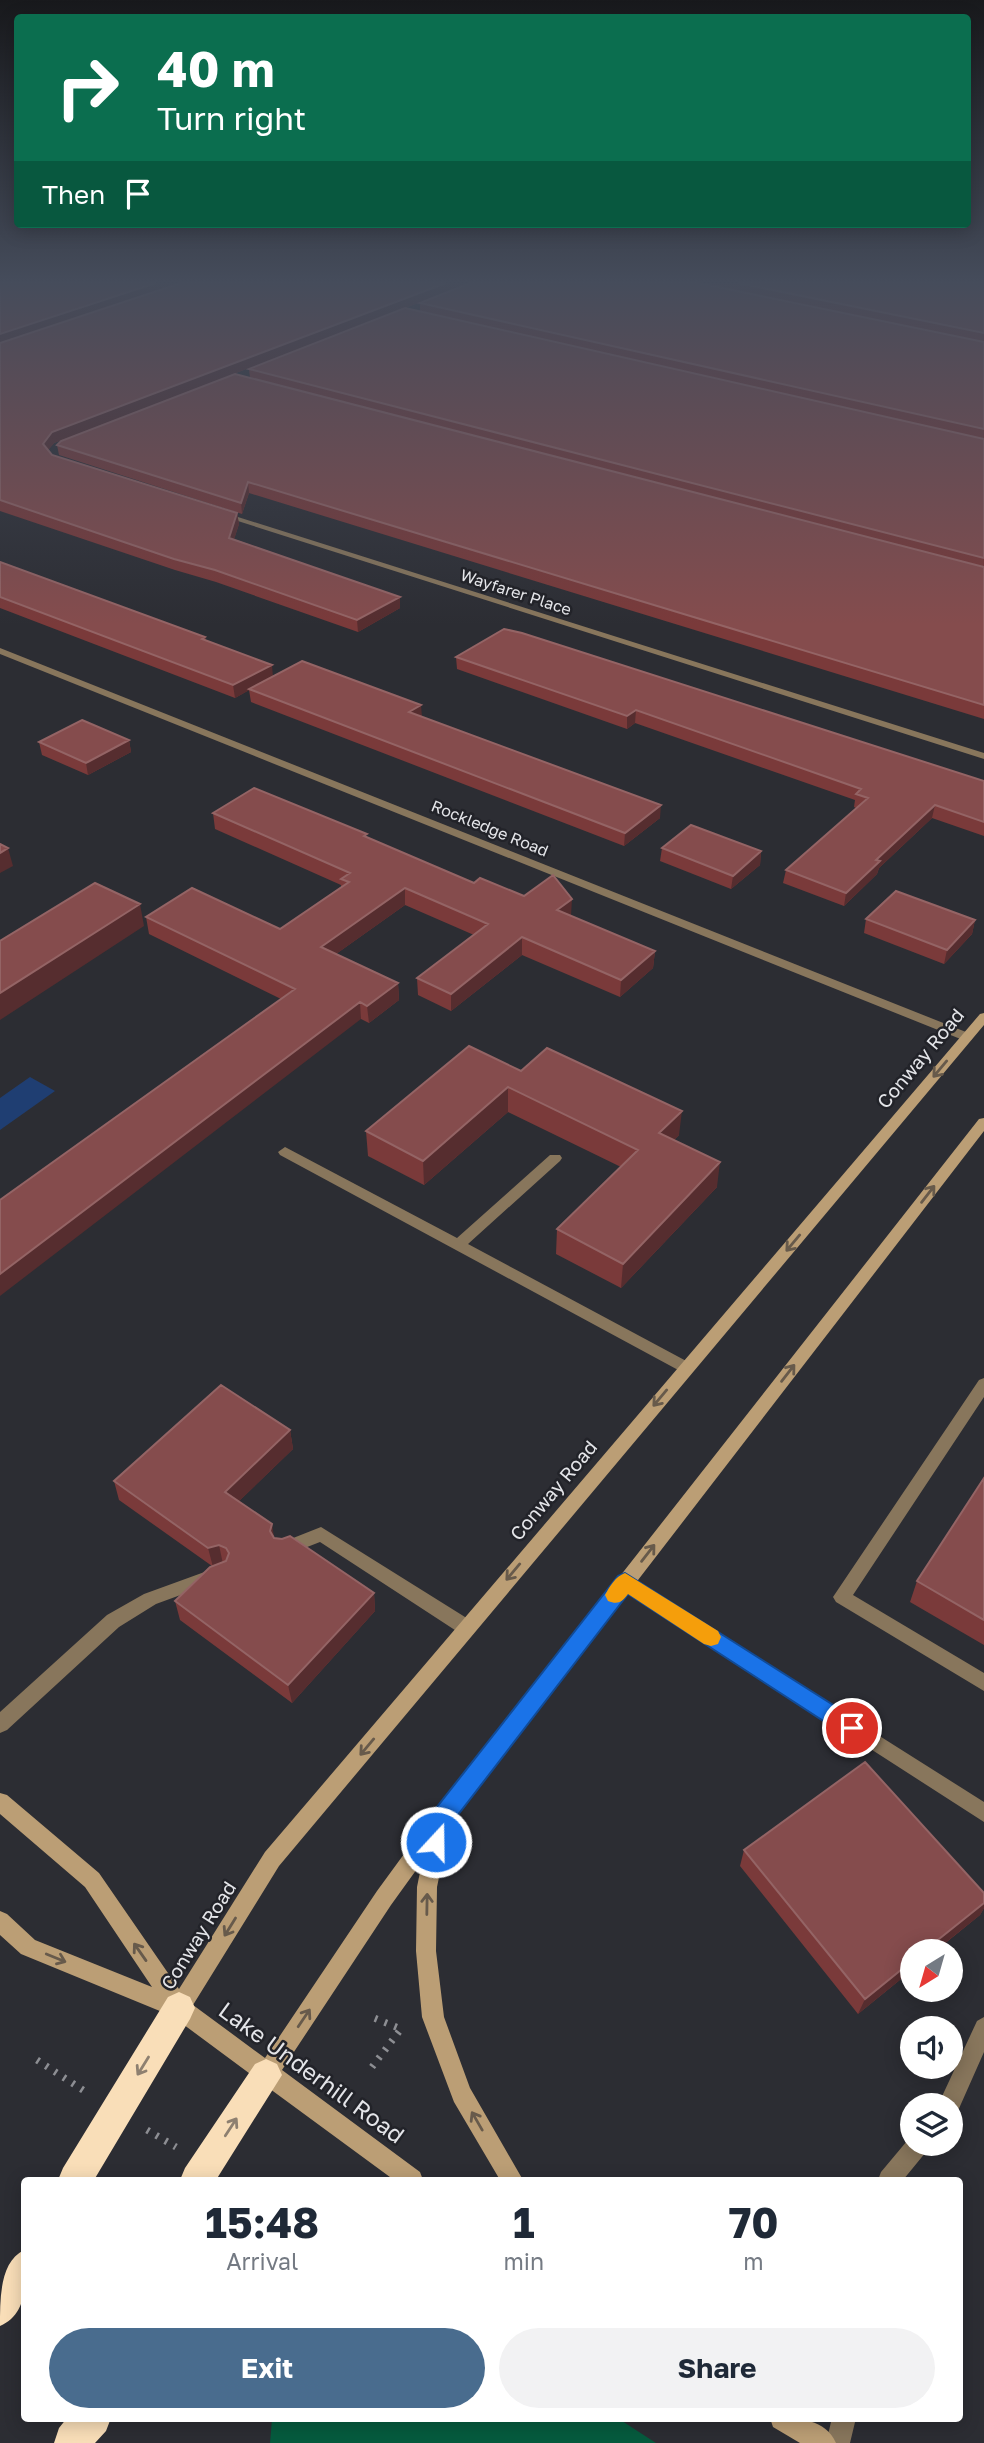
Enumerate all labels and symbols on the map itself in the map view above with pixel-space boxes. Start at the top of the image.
street label: Wayfarer Place [458,565,574,619]
street label: Rockledge Road [429,795,551,861]
street label: Conway Road [872,1003,968,1113]
one-way arrow [932,1060,948,1078]
one-way arrow [920,1185,935,1204]
one-way arrow [785,1233,800,1251]
one-way arrow [780,1365,795,1383]
one-way arrow [652,1389,667,1407]
street label: Conway Road [505,1435,601,1545]
one-way arrow [641,1544,656,1562]
one-way arrow [505,1563,521,1581]
pin [822,1698,882,1758]
one-way arrow [359,1737,375,1755]
position arrow [399,1805,473,1879]
street label: Conway Road [156,1877,240,1993]
one-way arrow [420,1893,434,1916]
one-way arrow [222,1917,236,1937]
north arrow [900,1939,962,2002]
one-way arrow [133,1943,147,1962]
one-way arrow [45,1952,67,1965]
street label: Lake Underhill Road [214,1995,410,2149]
one-way arrow [297,2009,311,2028]
one-way arrow [135,2056,150,2075]
one-way arrow [470,2112,484,2132]
one-way arrow [224,2118,238,2138]

